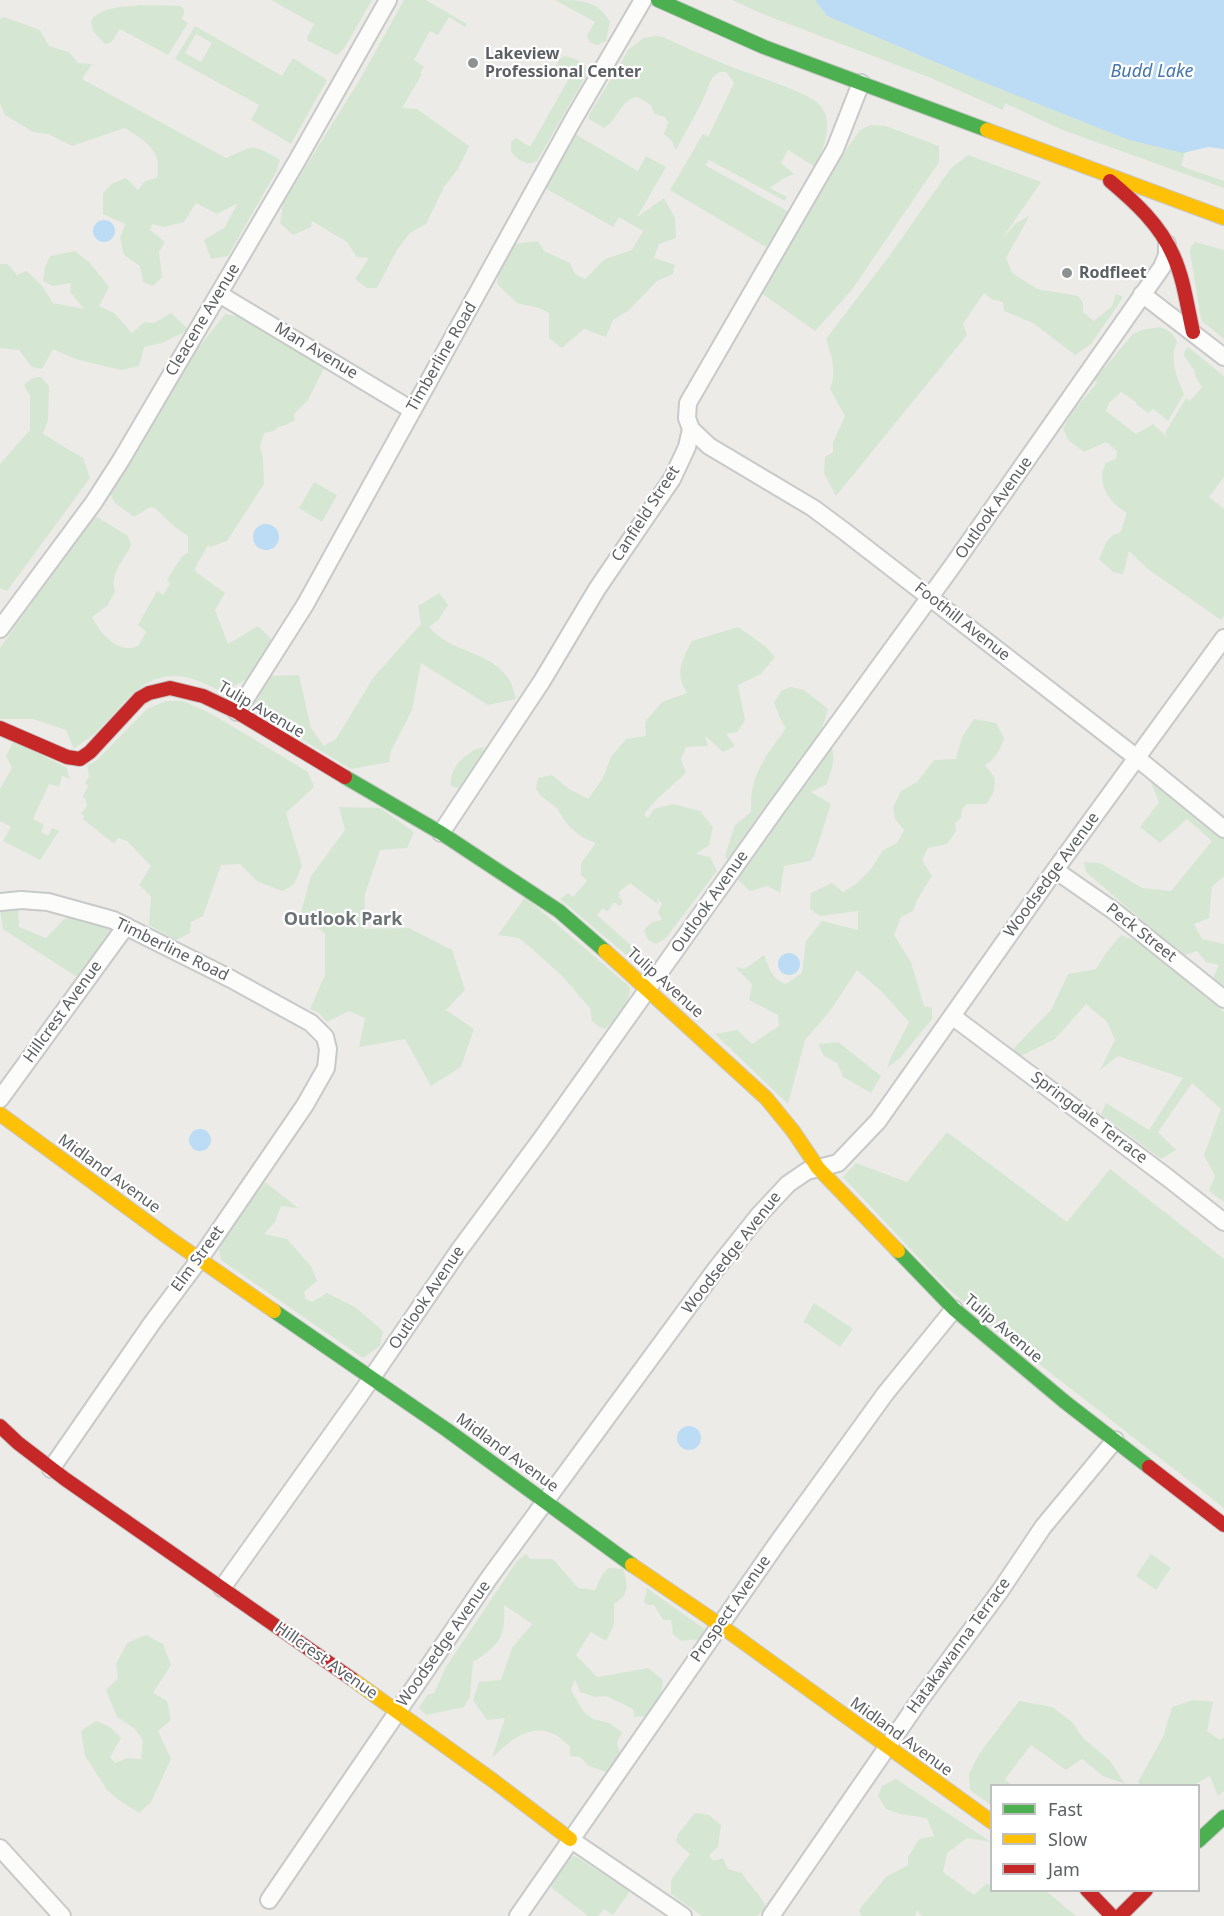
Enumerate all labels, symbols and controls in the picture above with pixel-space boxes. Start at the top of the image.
place label: Lakeview Professional Center [485,44,641,82]
marker: Lakeview Professional Center [466,56,480,70]
water label: Budd Lake [1110,61,1194,83]
street label: Cleacene Avenue [162,260,244,380]
place label: Rodfleet [1079,263,1147,283]
marker: Rodfleet [1060,266,1074,280]
street label: Timberline Road [403,299,481,415]
street label: Man Avenue [271,319,361,383]
street label: Outlook Avenue [952,453,1036,563]
street label: Canfield Street [608,462,684,566]
street label: Foothill Avenue [910,579,1014,665]
street label: Tulip Avenue [214,678,308,742]
street label: Woodsedge Avenue [1000,809,1104,941]
street label: Outlook Avenue [668,847,752,957]
street label: Peck Street [1102,900,1180,966]
district label: Outlook Park [284,909,402,931]
street label: Timberline Road [112,914,232,986]
street label: Tulip Avenue [623,944,707,1022]
street label: Hillcrest Avenue [20,957,106,1067]
street label: Springdale Terrace [1027,1068,1151,1168]
street label: Midland Avenue [54,1130,164,1218]
street label: Woodsedge Avenue [678,1188,786,1318]
street label: Elm Street [168,1222,228,1296]
street label: Outlook Avenue [385,1243,469,1353]
street label: Tulip Avenue [960,1291,1046,1367]
street label: Midland Avenue [452,1409,562,1497]
street label: Prospect Avenue [687,1552,775,1666]
street label: Hatakawanna Terrace [903,1574,1015,1718]
street label: Woodsedge Avenue [393,1577,495,1711]
street label: Hillcrest Avenue [271,1618,381,1704]
street label: Midland Avenue [846,1693,956,1781]
legend [990,1784,1200,1892]
text: Fast [1048,1797,1083,1821]
text: Slow [1048,1827,1087,1851]
text: Jam [1048,1857,1080,1881]

